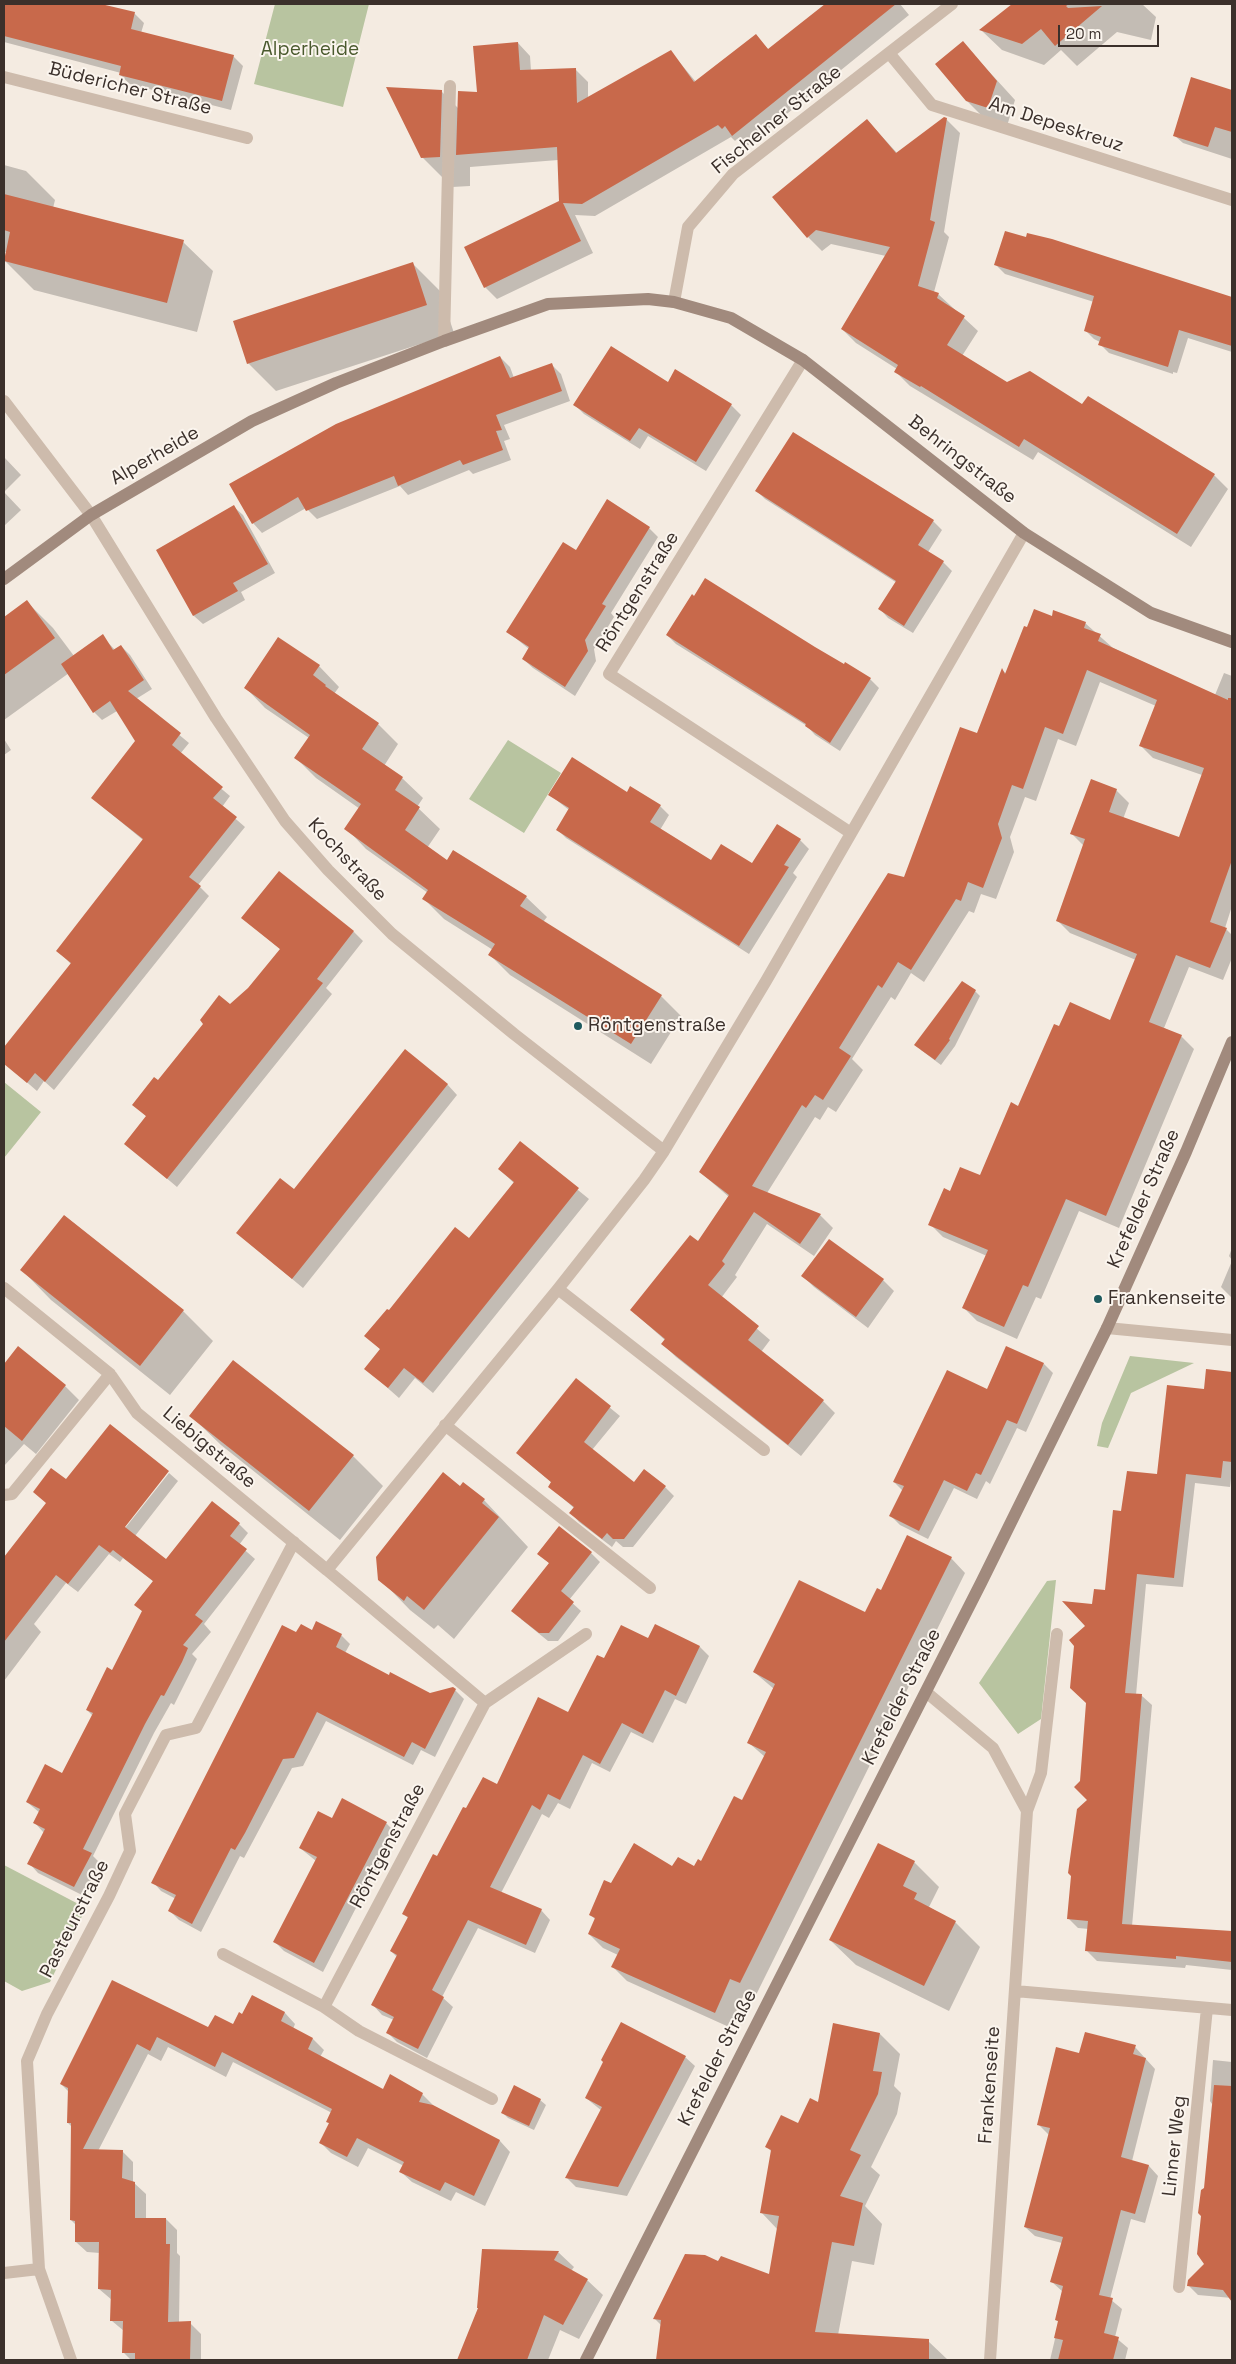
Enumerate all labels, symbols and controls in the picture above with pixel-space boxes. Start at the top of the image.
scale bar [1061,15,1162,47]
text: 20 m [1066,24,1101,43]
park label: Alperheide [261,39,359,61]
street label: Büdericher Straße [46,58,214,120]
street label: Fischelner Straße [708,61,846,179]
street label: Am Depeskreuz [986,92,1126,158]
street label: Behringstraße [904,411,1020,509]
street label: Alperheide [107,422,203,490]
street label: Röntgenstraße [592,527,684,657]
street label: Kochstraße [303,814,391,906]
place label: Röntgenstraße [588,1015,726,1037]
marker: Röntgenstraße [572,1020,584,1032]
street label: Krefelder Straße [1103,1126,1185,1272]
place label: Frankenseite [1108,1288,1226,1310]
marker: Frankenseite [1092,1293,1104,1305]
street label: Liebigstraße [158,1402,260,1494]
street label: Krefelder Straße [858,1625,946,1769]
street label: Röntgenstraße [346,1780,430,1912]
street label: Pasteurstraße [35,1856,115,1982]
street label: Krefelder Straße [674,1986,762,2130]
street label: Frankenseite [975,2025,1005,2145]
street label: Linner Weg [1158,2094,1192,2198]

